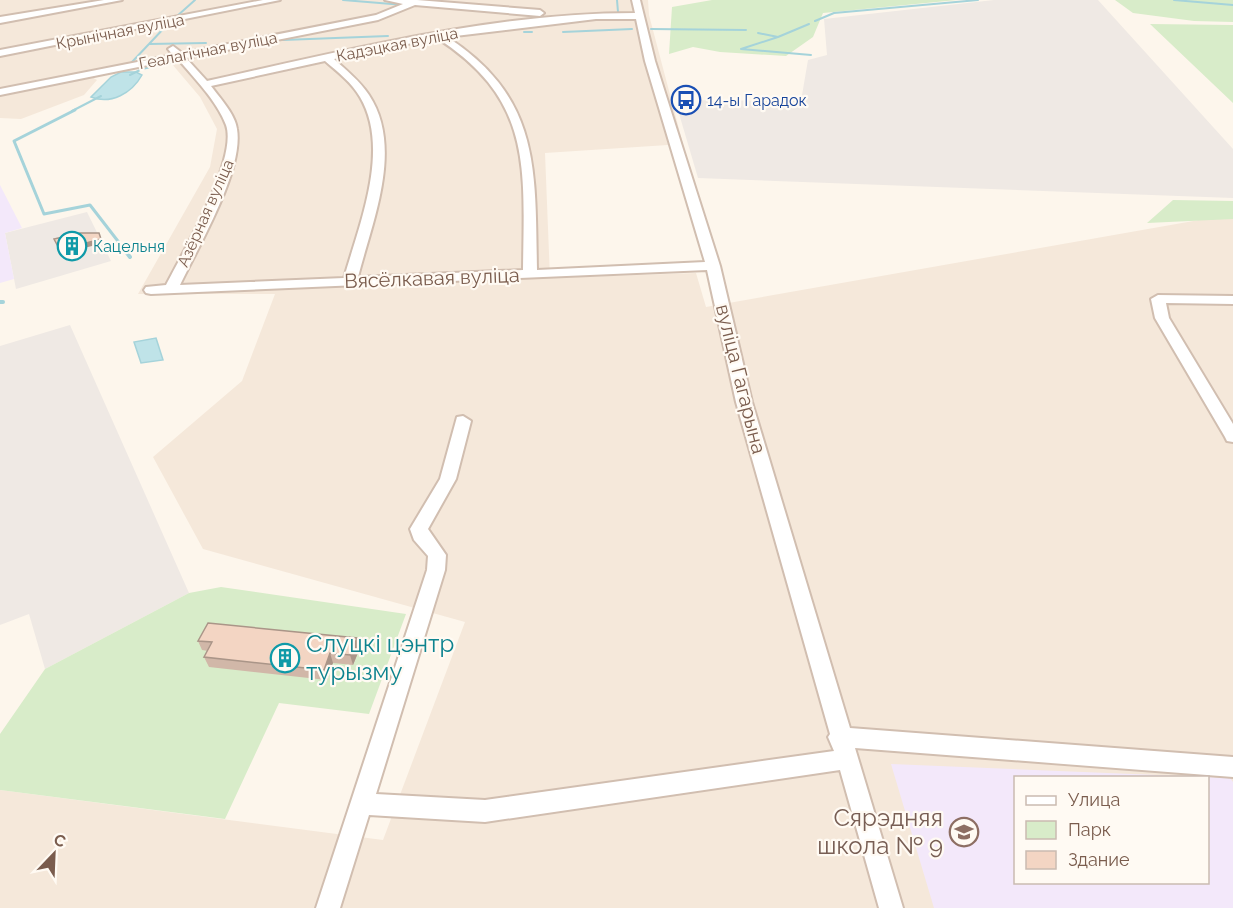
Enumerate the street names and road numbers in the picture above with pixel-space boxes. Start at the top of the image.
street label: Крынічная вуліца [54,10,186,53]
street label: Кадэцкая вуліца [335,23,460,66]
street label: Геалагічная вуліца [137,28,279,73]
street label: Азёрная вуліца [173,157,238,270]
street label: Вясёлкавая вуліца [344,263,520,293]
street label: вуліца Гагарына [711,302,771,456]

